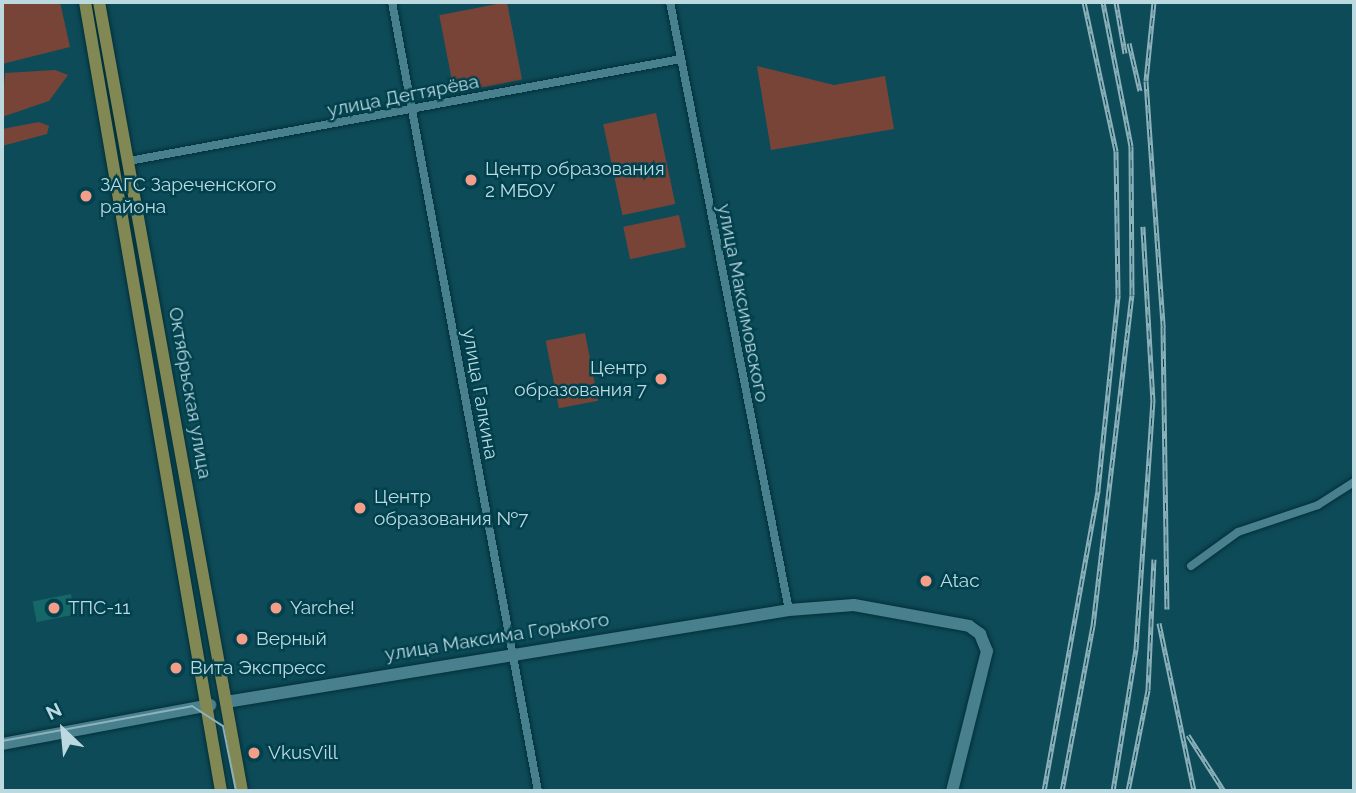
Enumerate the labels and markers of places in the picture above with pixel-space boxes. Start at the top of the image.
place label: Центр образования 2 МБОУ [485,158,664,202]
marker: Центр образования 2 МБОУ [463,172,479,188]
place label: ЗАГС Зареченского района [100,174,276,218]
marker: ЗАГС Зареченского района [78,188,94,204]
place label: Центр образования 7 [514,357,647,401]
marker: Центр образования 7 [653,371,669,387]
place label: Центр образования №7 [374,486,528,530]
marker: Центр образования №7 [352,500,368,516]
place label: Atac [940,570,980,592]
marker: Atac [918,573,934,589]
place label: ТПС-11 [68,597,130,619]
place label: Yarche! [290,597,355,619]
marker: ТПС-11 [46,600,62,616]
marker: Yarche! [268,600,284,616]
place label: Верный [256,628,327,650]
marker: Верный [234,631,250,647]
place label: Вита Экспресс [190,657,326,679]
marker: Вита Экспресс [168,660,184,676]
place label: VkusVill [268,742,338,764]
marker: VkusVill [246,745,262,761]

